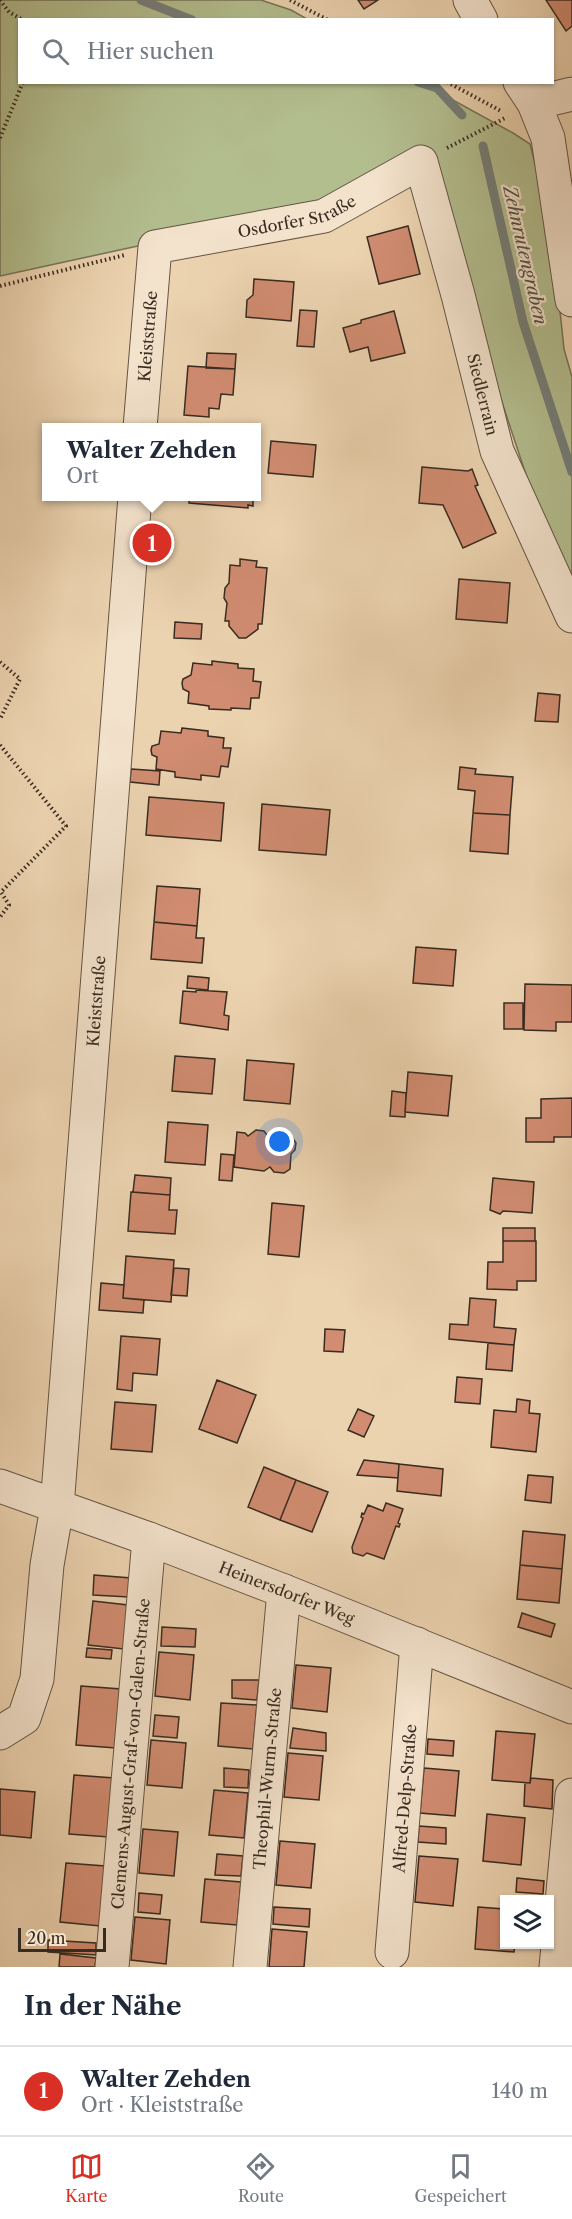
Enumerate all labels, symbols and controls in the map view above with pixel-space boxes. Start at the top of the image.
search box [18,18,554,84]
icon: search [39,35,72,68]
text: Hier suchen [87,38,214,65]
water label: Zehnrutengraben [498,182,552,327]
street label: Osdorfer Straße [236,190,359,242]
street label: Kleiststraße [134,290,161,383]
street label: Siedlerrain [463,351,503,437]
popup [42,423,261,501]
text: Walter Zehden [67,437,236,464]
text: Ort [67,464,99,488]
pin: 1 [132,520,172,566]
street label: Kleiststraße [83,955,110,1048]
your location [265,1127,294,1156]
street label: Heinersdorfer Weg [216,1557,358,1629]
street label: Clemens-August-Graf-von-Galen-Straße [107,1597,154,1910]
street label: Theophil-Wurm-Straße [249,1687,285,1871]
street label: Alfred-Delp-Straße [388,1723,420,1875]
map controls [500,1895,554,1949]
button: layers [500,1895,554,1949]
scale bar [18,1925,106,1952]
text: 20 m [27,1928,66,1948]
text: In der Nähe [24,1990,181,2022]
text: Walter Zehden [81,2066,251,2093]
text: 1 [39,2079,48,2103]
text: 140 m [491,2079,548,2103]
text: Ort · Kleiststraße [81,2093,244,2117]
tab: Karte [65,2150,108,2206]
tab: Route [238,2150,284,2206]
tab: Gespeichert [414,2150,507,2206]

